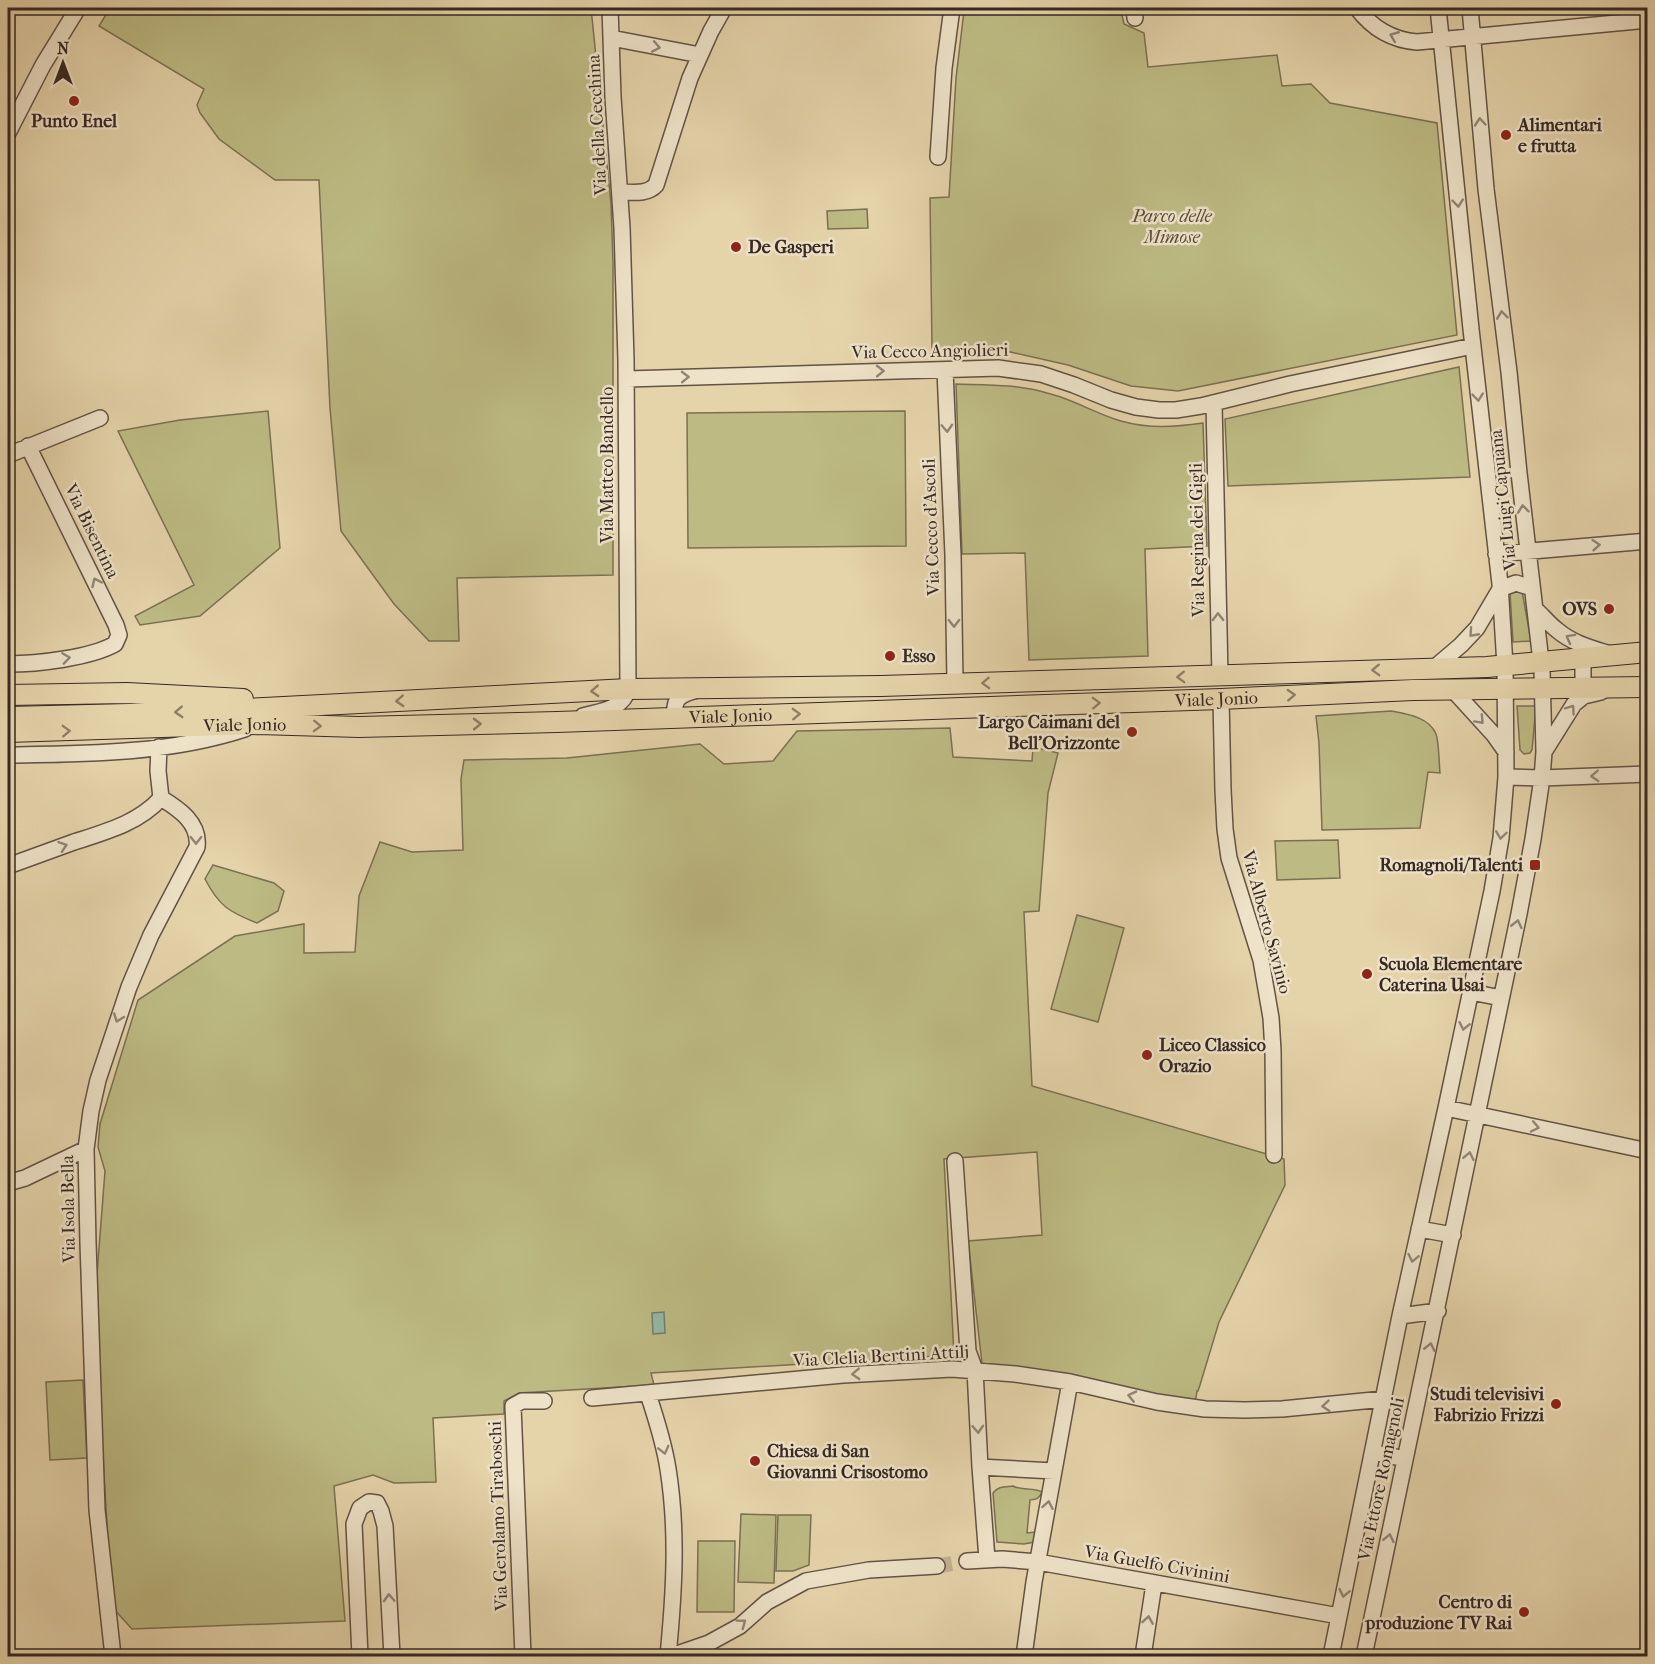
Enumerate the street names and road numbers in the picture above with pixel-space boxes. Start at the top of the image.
street label: Via della Cecchina [583,53,612,197]
street label: Via Cecco Angiolieri [850,340,1009,363]
street label: Via Matteo Bandello [597,387,618,544]
street label: Via Luigi Capuana [1486,428,1521,573]
street label: Via Cecco d'Ascoli [919,457,944,597]
street label: Via Regina dei Gigli [1186,462,1209,618]
street label: Via Bisentina [59,480,124,583]
street label: Viale Jonio [1173,687,1258,712]
street label: Viale Jonio [688,705,773,728]
street label: Viale Jonio [202,714,287,737]
street label: Via Alberto Savinio [1237,847,1296,996]
street label: Via Isola Bella [57,1154,80,1264]
street label: Via Clelia Bertini Attilj [791,1341,970,1372]
street label: Via Ettore Romagnoli [1354,1395,1409,1564]
street label: Via Gerolamo Tiraboschi [485,1420,512,1612]
street label: Via Guelfo Civinini [1082,1541,1232,1588]

